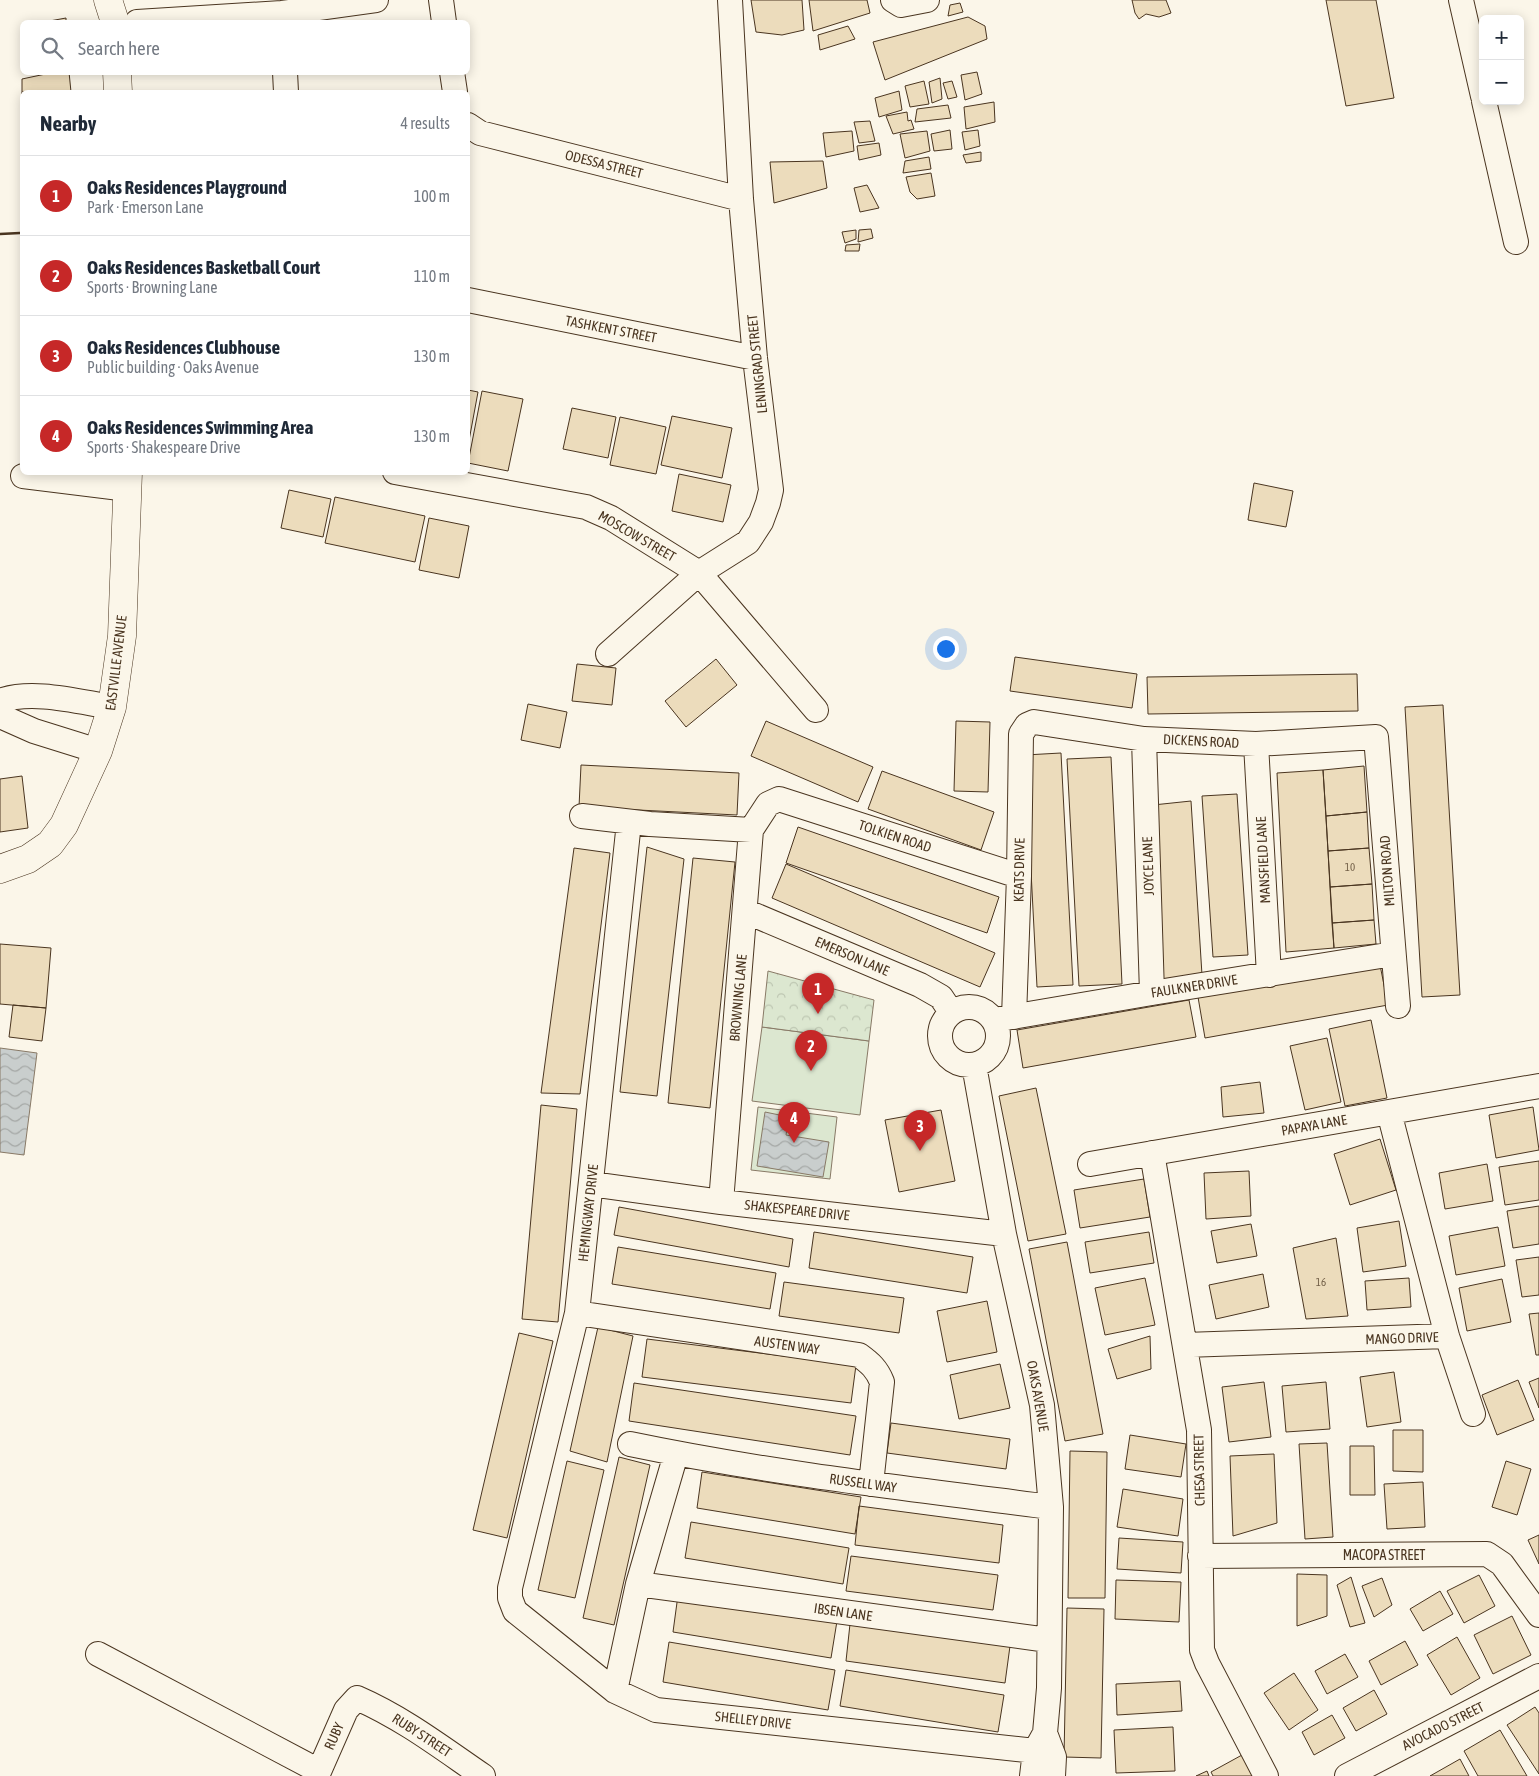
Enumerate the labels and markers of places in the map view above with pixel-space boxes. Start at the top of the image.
pin: 1 [802,973,834,1014]
pin: 2 [795,1030,827,1071]
pin: 4 [778,1102,810,1143]
pin: 3 [904,1110,936,1151]

